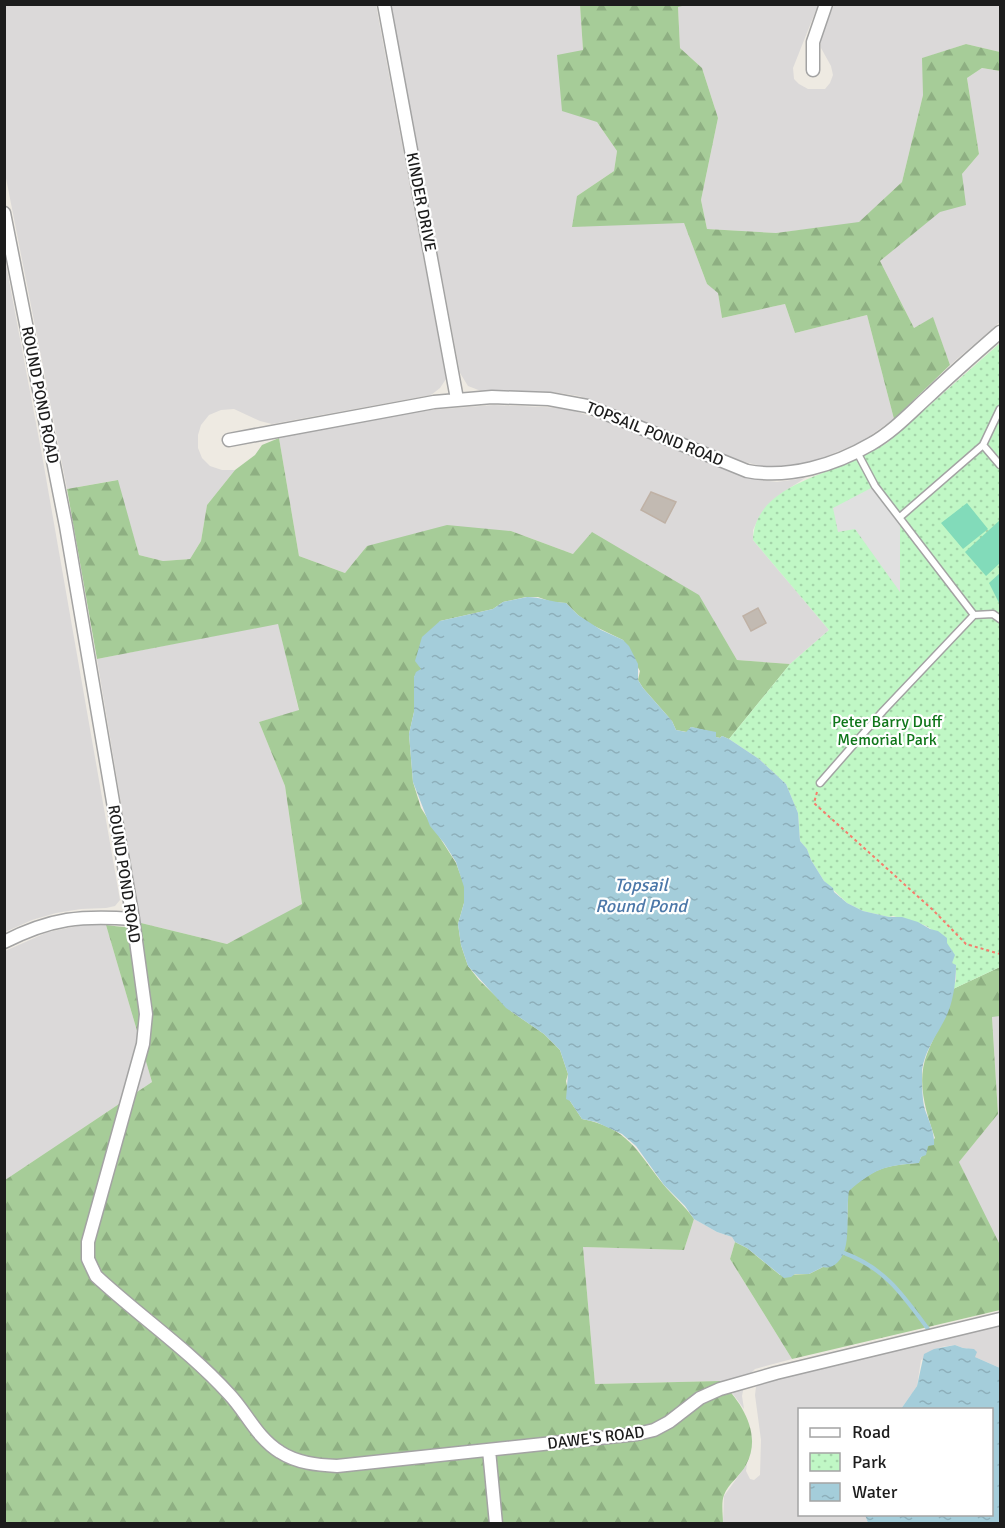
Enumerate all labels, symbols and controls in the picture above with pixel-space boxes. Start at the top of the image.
street label: KINDER DRIVE [402,151,440,253]
street label: ROUND POND ROAD [17,325,63,465]
street label: TOPSAIL POND ROAD [583,397,727,471]
park label: Peter Barry Duff Memorial Park [832,712,943,750]
street label: ROUND POND ROAD [103,804,145,944]
water label: Topsail Round Pond [595,874,689,917]
legend [798,1408,993,1516]
text: Road [852,1421,891,1443]
street label: DAWE'S ROAD [546,1422,646,1454]
text: Park [852,1451,887,1473]
text: Water [852,1481,898,1503]

